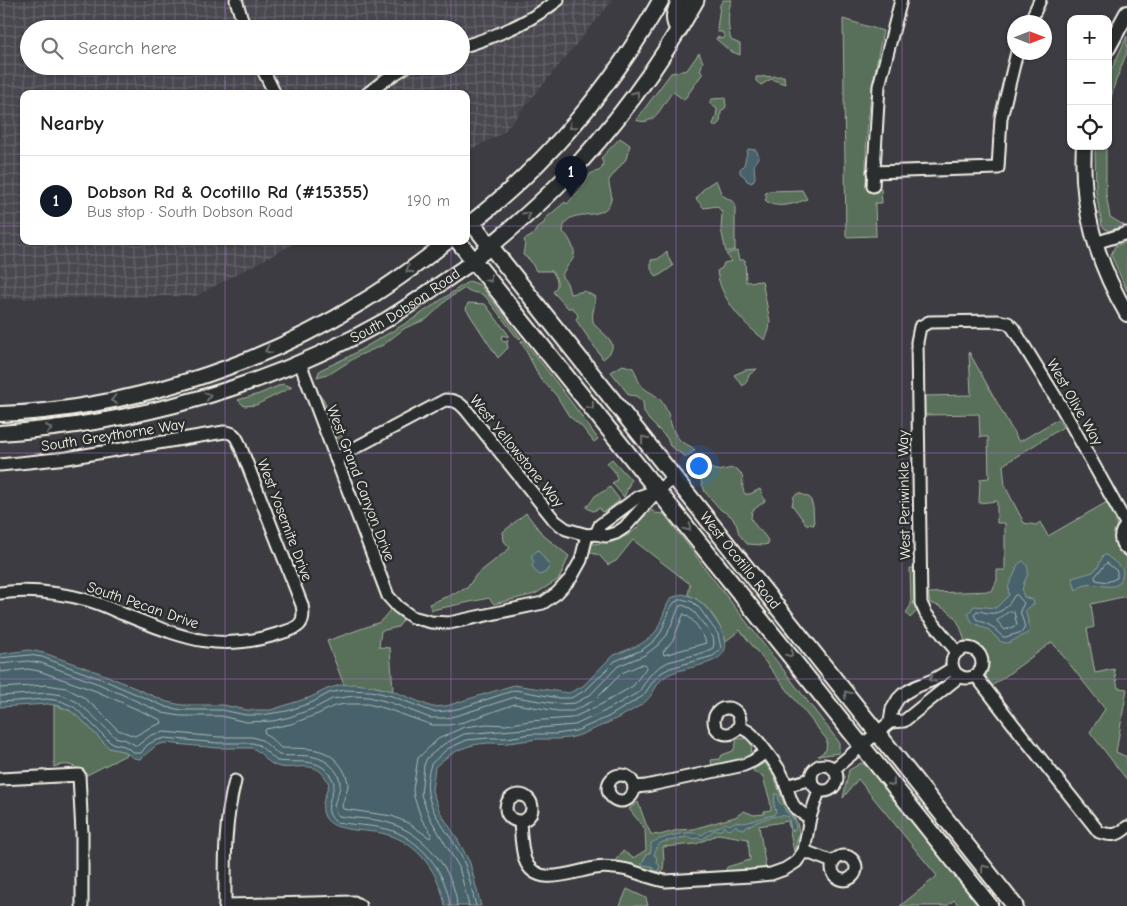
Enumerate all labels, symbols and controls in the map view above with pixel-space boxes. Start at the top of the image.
north arrow [1007,15,1052,60]
map controls [1067,15,1112,150]
button: + [1067,15,1112,60]
search box [20,20,470,75]
icon: search [38,34,66,62]
text: Search here [78,37,177,59]
button: − [1067,60,1112,105]
one-way arrow [630,90,639,100]
button: locate [1067,105,1112,150]
text: Nearby [40,111,104,135]
one-way arrow [569,121,578,130]
pin: 1 [555,156,587,197]
text: Dobson Rd & Ocotillo Rd (#15355) [87,181,369,203]
text: 1 [53,192,59,210]
text: 190 m [407,192,450,210]
text: Bus stop · South Dobson Road [87,203,293,221]
one-way arrow [521,212,530,221]
street label: South Dobson Road [347,264,463,347]
one-way arrow [405,264,415,273]
one-way arrow [483,274,492,283]
one-way arrow [264,344,273,355]
street label: West Olive Way [1043,356,1107,448]
one-way arrow [203,391,212,402]
street label: West Yellowstone Way [466,391,568,511]
one-way arrow [109,394,118,404]
one-way arrow [585,400,593,409]
street label: West Grand Canyon Drive [323,402,399,564]
street label: South Greythorne Way [40,415,186,455]
one-way arrow [45,424,53,435]
street label: West Periwinkle Way [894,430,914,560]
one-way arrow [640,436,649,445]
your location [686,453,712,479]
street label: West Yosemite Drive [253,457,317,584]
street label: West Ocotillo Road [696,508,784,613]
one-way arrow [683,522,691,531]
street label: South Pecan Drive [85,577,202,633]
one-way arrow [785,649,794,658]
one-way arrow [929,673,938,683]
one-way arrow [843,691,852,700]
one-way arrow [887,777,895,786]
one-way arrow [982,865,990,874]

